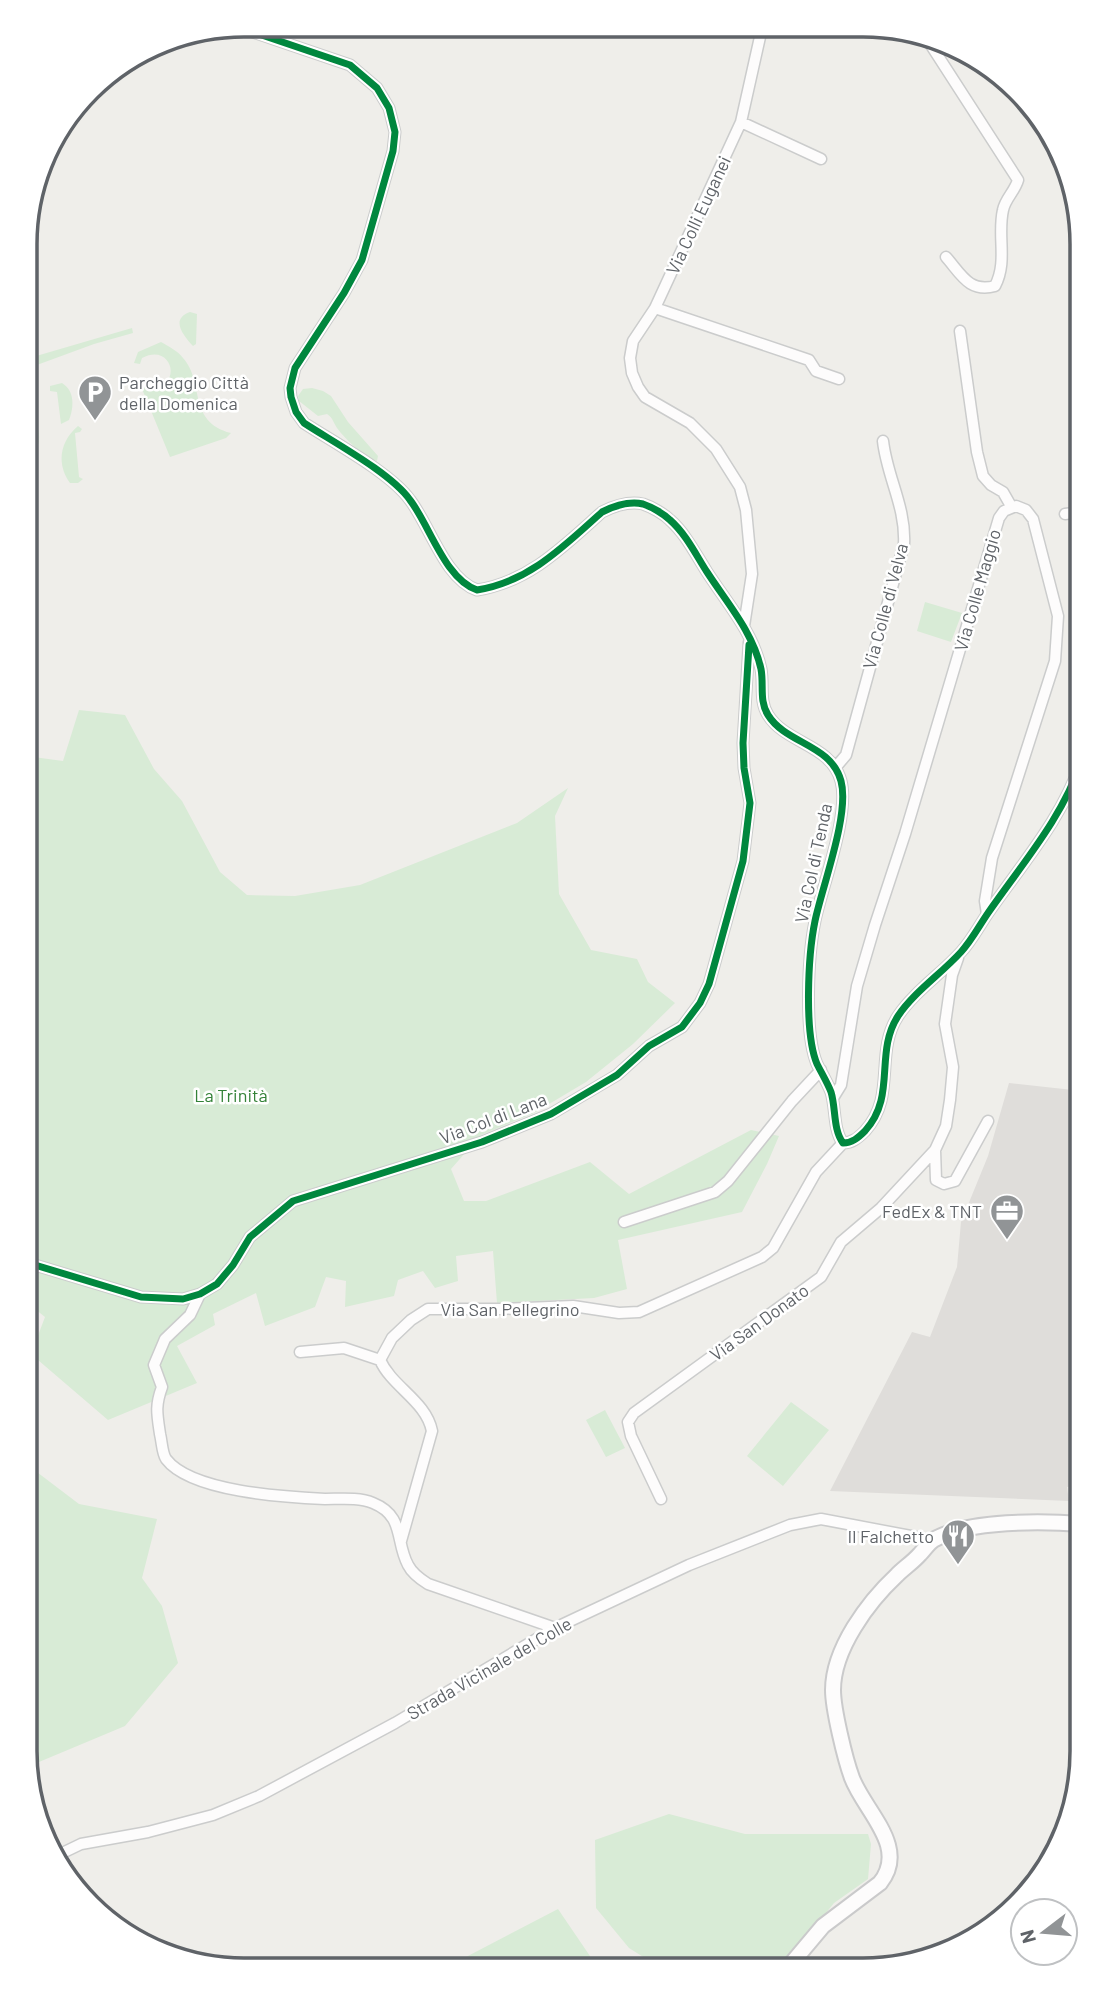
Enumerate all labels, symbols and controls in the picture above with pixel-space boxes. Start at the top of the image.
street label: Via Colli Euganei [661,152,735,278]
place label: Parcheggio Città della Domenica [119,371,249,414]
parking icon: Parcheggio Città della Domenica [76,373,114,422]
street label: Via Colle Maggio [949,526,1005,654]
street label: Via Colle di Velva [858,541,912,671]
street label: Via Col di Tenda [790,801,836,925]
park label: La Trinità [194,1084,268,1106]
street label: Via Col di Lana [436,1088,550,1148]
office icon: FedEx & TNT [988,1192,1026,1241]
place label: FedEx & TNT [882,1200,982,1222]
street label: Via San Donato [705,1279,813,1365]
street label: Via San Pellegrino [441,1298,579,1320]
restaurant icon: Il Falchetto [939,1517,977,1566]
place label: Il Falchetto [848,1525,934,1547]
street label: Strada Vicinale del Colle [403,1612,575,1724]
north arrow [1009,1897,1079,1967]
text: N [1014,1928,1040,1946]

